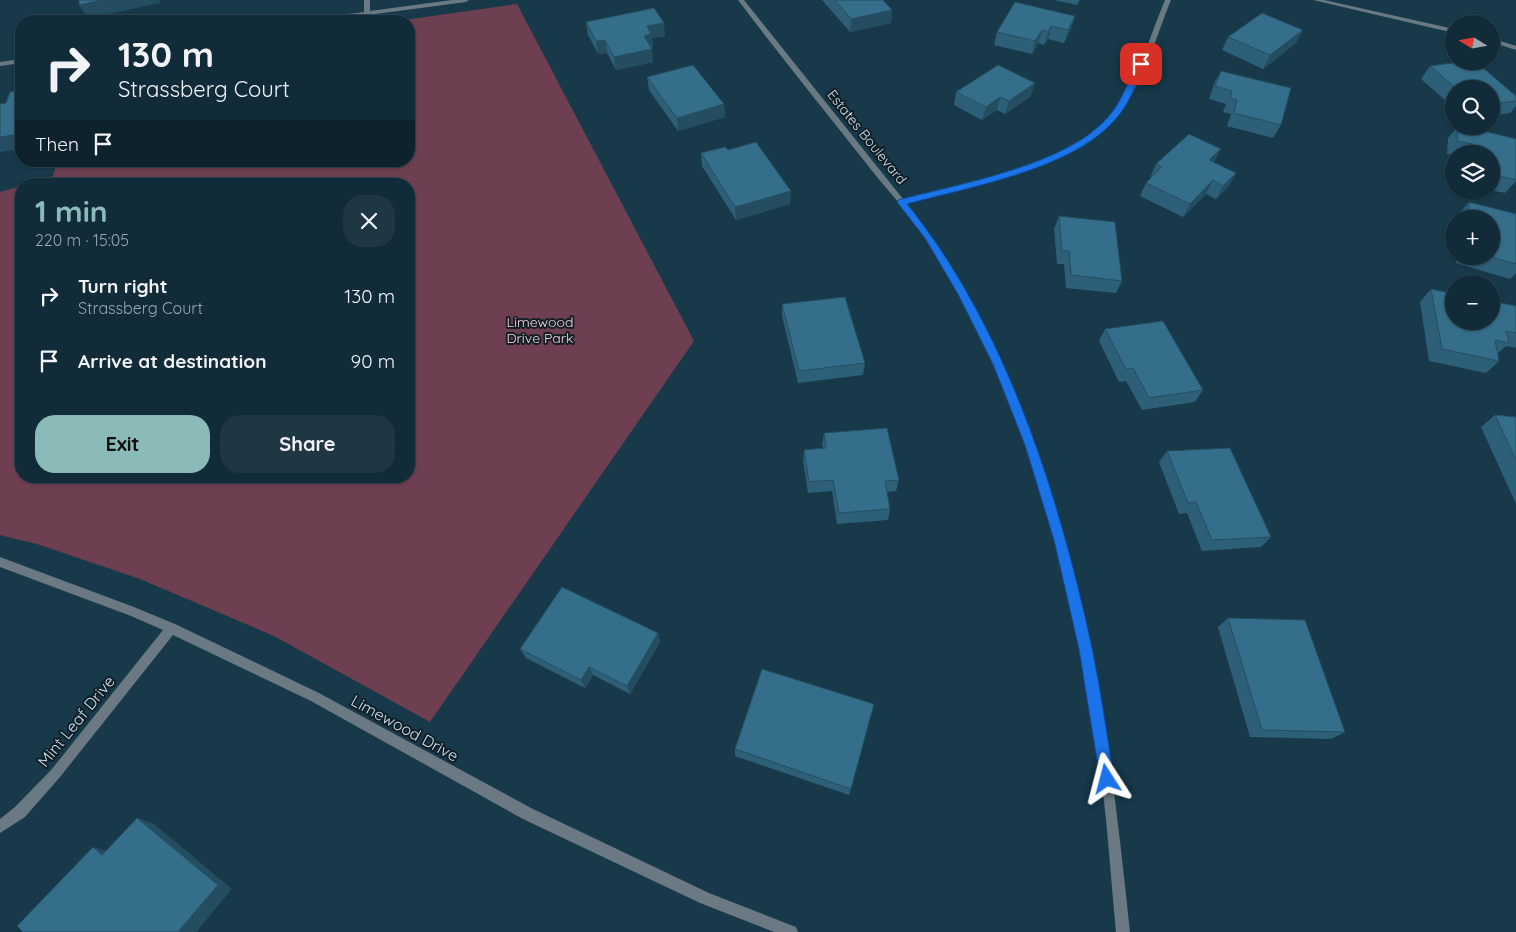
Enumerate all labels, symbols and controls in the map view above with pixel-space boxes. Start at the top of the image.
north arrow [1445,15,1500,70]
map controls [1445,15,1500,330]
text: 130 m [118,32,214,76]
icon: right [35,35,100,100]
pin [1120,43,1162,85]
icon: arrive [1127,50,1155,78]
text: Strassberg Court [118,75,290,103]
button: search [1445,80,1500,135]
street label: Estates Boulevard [823,86,911,188]
icon: arrive [89,130,117,158]
text: Then [35,132,79,156]
button: layers [1445,145,1500,200]
text: 1 min [35,192,108,230]
button: close [343,195,395,247]
button: + [1445,210,1500,265]
text: 220 m · 15:05 [35,230,129,250]
text: Turn right [78,274,167,298]
button: − [1445,275,1500,330]
icon: right [35,282,63,310]
text: 130 m [344,284,395,308]
text: Strassberg Court [78,298,203,318]
park label: Limewood Drive Park [506,313,574,347]
icon: arrive [35,347,63,375]
text: Arrive at destination [78,349,267,373]
text: 90 m [351,349,395,373]
button: Exit [35,415,210,473]
button: Share [220,415,395,473]
street label: Mint Leaf Drive [33,671,119,771]
street label: Limewood Drive [348,690,462,766]
position arrow [1080,752,1132,804]

